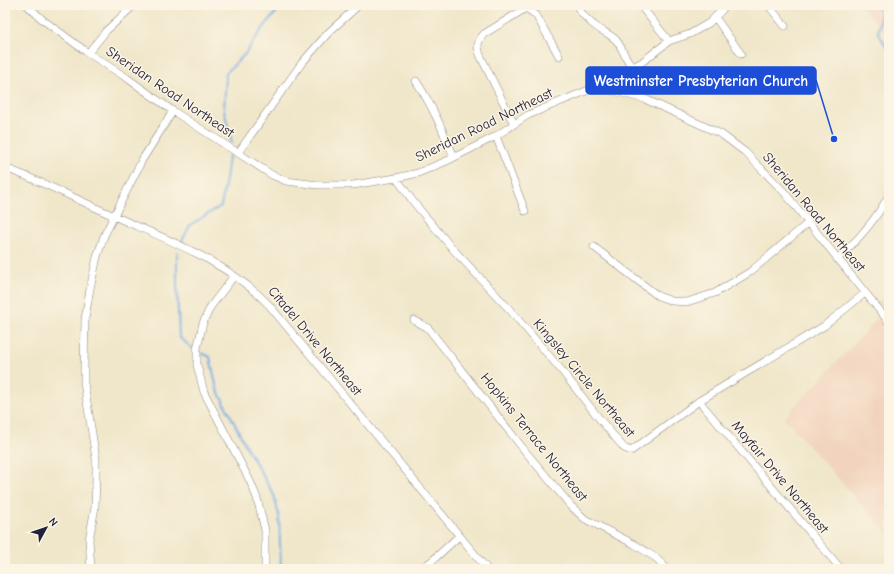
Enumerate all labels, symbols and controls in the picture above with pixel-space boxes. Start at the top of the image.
street label: Sheridan Road Northeast [103,43,238,142]
callout: Westminster Presbyterian Church [586,67,816,94]
text: Westminster Presbyterian Church [594,72,808,90]
street label: Sheridan Road Northeast [413,84,556,166]
street label: Sheridan Road Northeast [759,149,870,276]
street label: Citadel Drive Northeast [264,283,366,400]
street label: Kingsley Circle Northeast [530,315,639,441]
street label: Hopkins Terrace Northeast [477,369,592,506]
street label: Mayfair Drive Northeast [728,417,833,538]
north arrow [26,508,66,548]
text: N [46,515,61,529]

